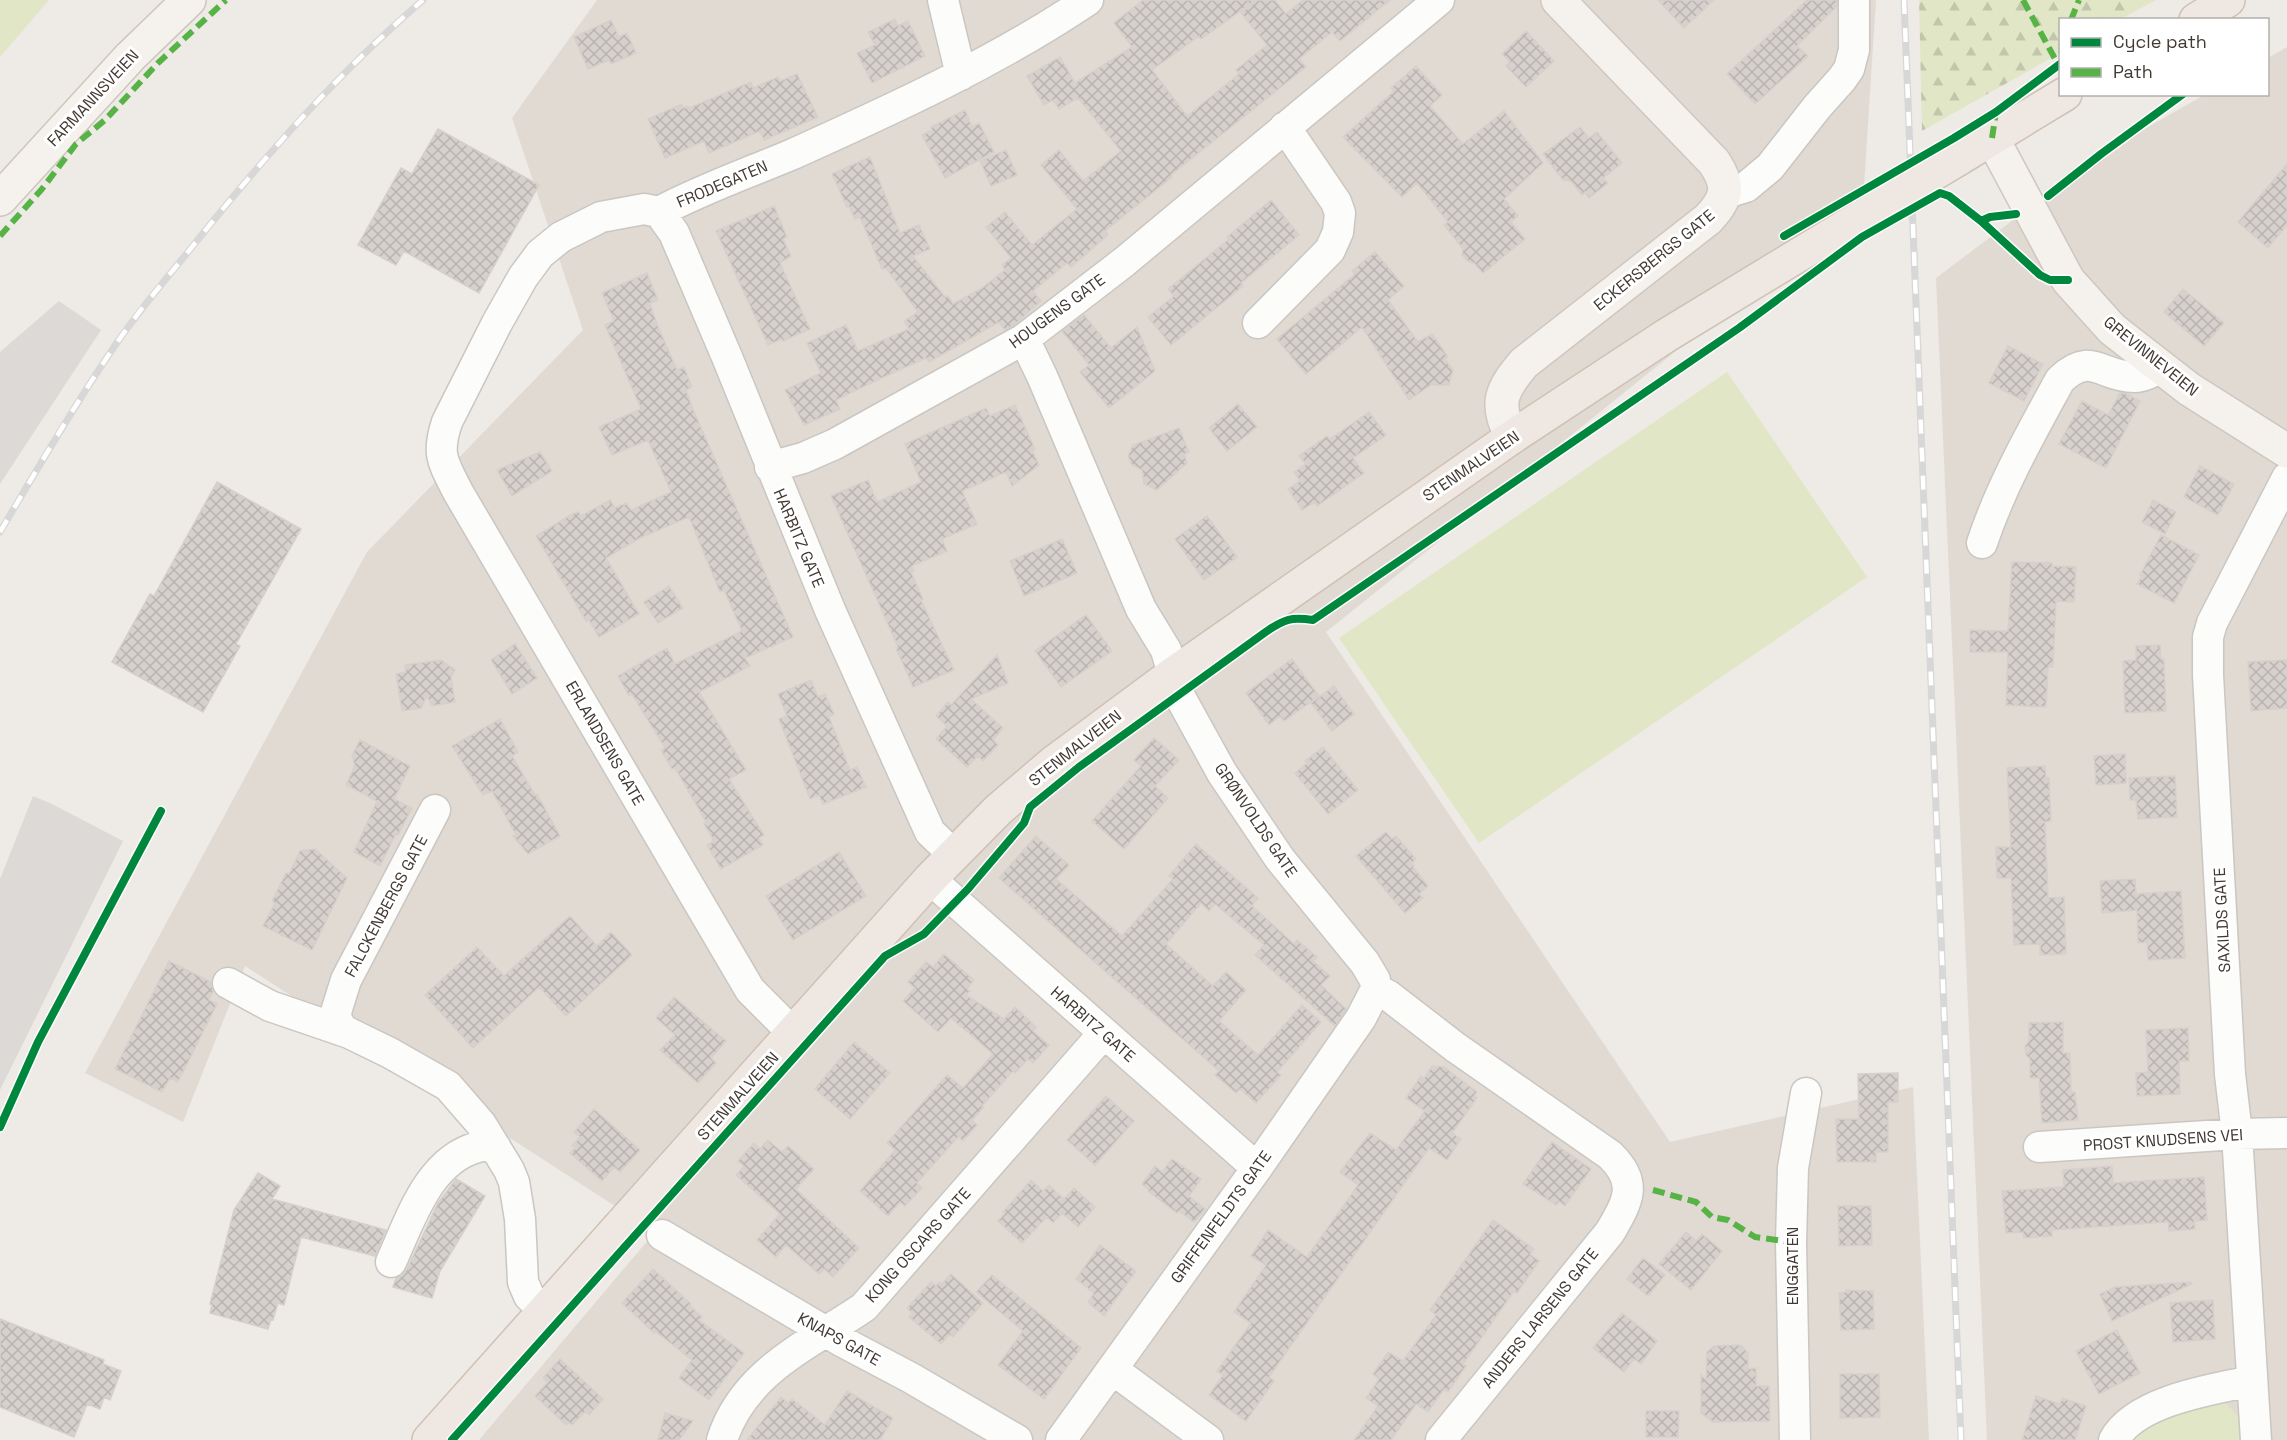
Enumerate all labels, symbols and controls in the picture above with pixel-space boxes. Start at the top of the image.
legend [2059,18,2269,96]
text: Cycle path [2113,30,2207,53]
street label: FARMANNSVEIEN [43,45,143,151]
text: Path [2113,60,2153,83]
street label: FRODEGATEN [673,155,771,213]
street label: ECKERSBERGS GATE [1589,205,1719,315]
street label: HOUGENS GATE [1005,269,1109,353]
street label: GREVINNEVEIEN [2099,311,2203,401]
street label: STENMALVEIEN [1419,426,1523,506]
street label: HARBITZ GATE [769,485,829,591]
street label: ERLANDSENS GATE [561,677,649,809]
street label: STENMALVEIEN [1024,705,1126,791]
street label: GRØNVOLDS GATE [1210,759,1302,881]
street label: FALCKENBERGS GATE [340,831,432,981]
street label: SAXILDS GATE [2209,867,2235,973]
street label: HARBITZ GATE [1046,981,1140,1067]
street label: STENMALVEIEN [693,1047,783,1145]
street label: PROST KNUDSENS VEI [2082,1124,2244,1156]
street label: GRIFFENFELDTS GATE [1166,1147,1276,1287]
street label: KONG OSCARS GATE [861,1183,975,1307]
street label: ENGGATEN [1782,1227,1803,1305]
street label: ANDERS LARSENS GATE [1477,1244,1603,1392]
street label: KNAPS GATE [794,1308,884,1370]

